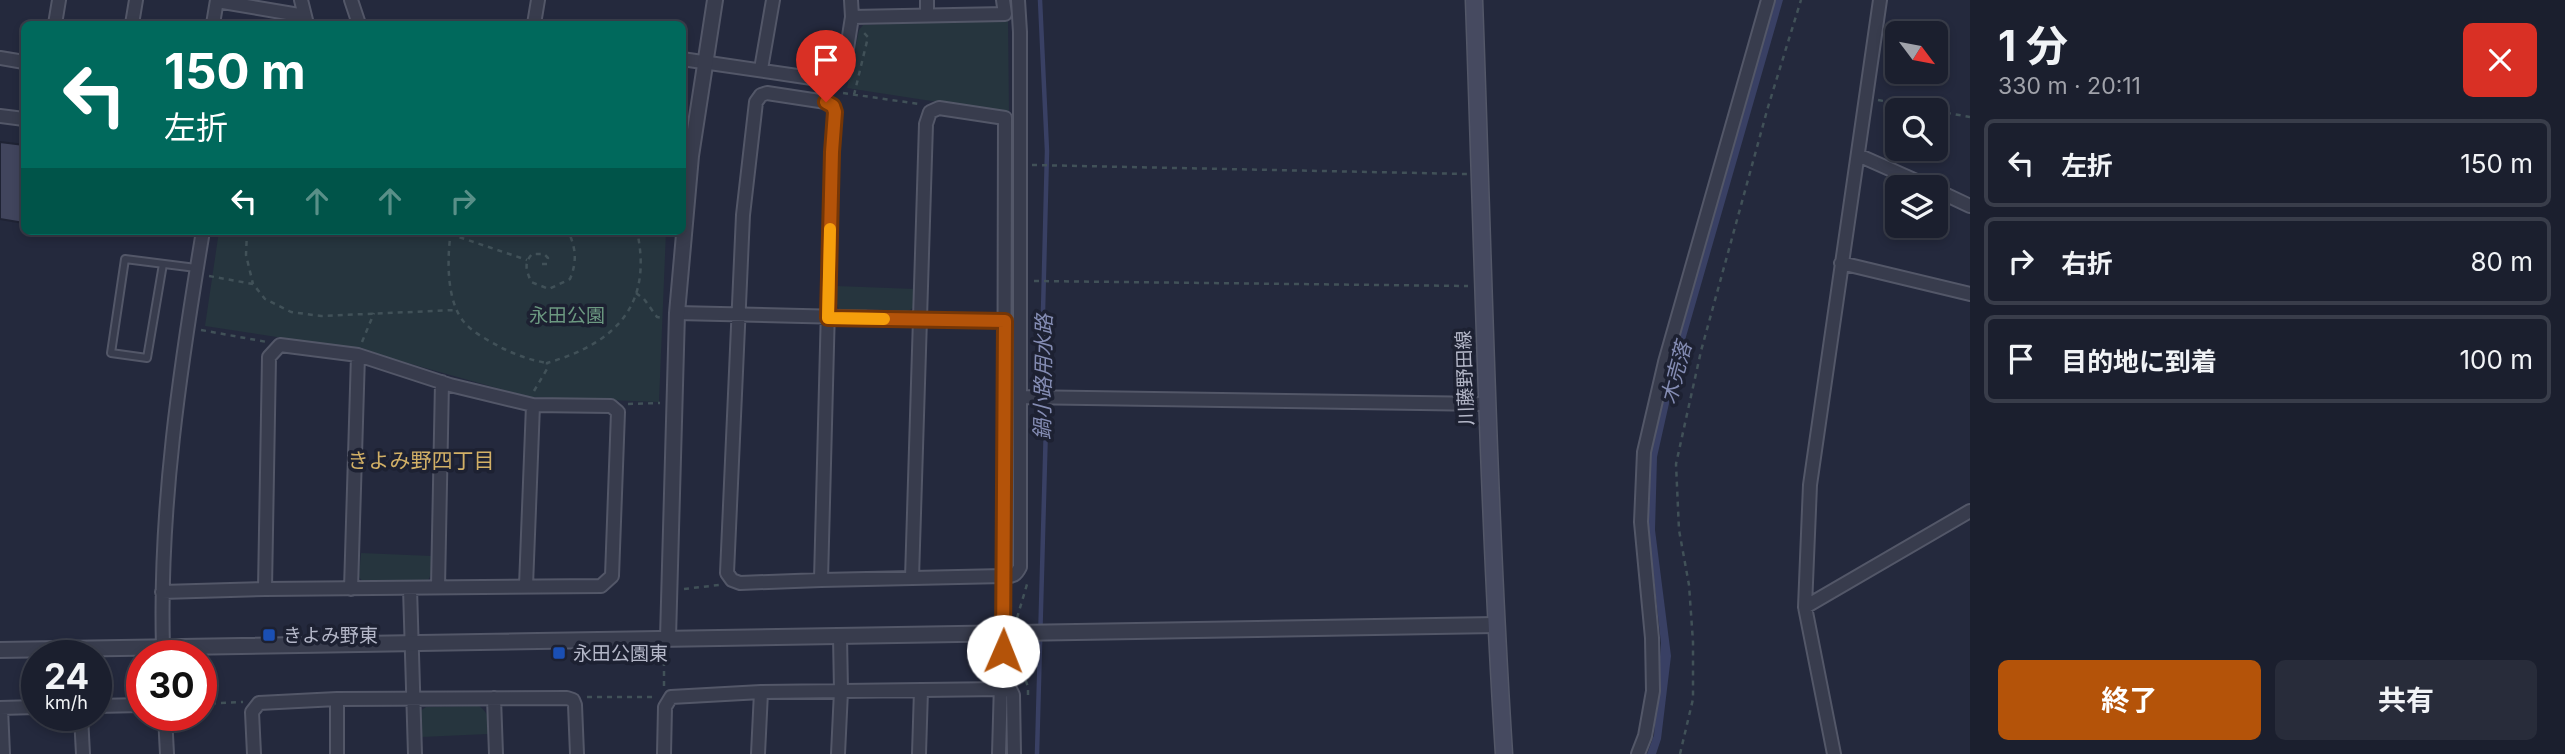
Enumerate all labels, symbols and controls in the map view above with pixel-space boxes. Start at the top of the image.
text: 1 分 [1998,20,2068,71]
north arrow [1885,21,1948,84]
map controls [1885,21,1948,238]
button: close [2463,23,2537,97]
pin [796,30,856,102]
icon: arrive [807,41,845,79]
text: 150 m [164,42,306,101]
icon: left [49,49,140,140]
text: 330 m · 20:11 [1998,72,2141,100]
button: search [1885,98,1948,161]
text: 左折 [164,108,228,147]
icon: left [2002,144,2040,182]
text: 150 m [2460,148,2533,179]
text: 左折 [2061,150,2113,181]
button: layers [1885,175,1948,238]
icon: left [225,182,263,220]
icon: ahead [298,182,336,220]
icon: ahead [371,182,409,220]
icon: right [444,182,482,220]
icon: right [2002,242,2040,280]
text: 80 m [2470,246,2533,277]
text: 右折 [2061,248,2113,279]
park label: 永田公園 [529,304,605,327]
water label: 鍋小路用水路 [1029,312,1057,440]
street label: 川藤野田線 [1452,330,1478,426]
water label: 木売落 [1656,336,1697,407]
icon: arrive [2002,340,2040,378]
text: 100 m [2460,344,2533,375]
text: 目的地に到着 [2061,346,2217,377]
district label: きよみ野四丁目 [348,448,495,473]
position arrow [966,614,1040,688]
place label: きよみ野東 [283,624,378,647]
marker: きよみ野東 [261,627,277,643]
speed limit sign: 30 [126,640,217,731]
place label: 永田公園東 [573,642,668,665]
marker: 永田公園東 [551,645,567,661]
text: 24 [44,655,89,697]
button: 終了 [1998,660,2261,740]
button: 共有 [2275,660,2537,740]
text: km/h [45,692,88,713]

